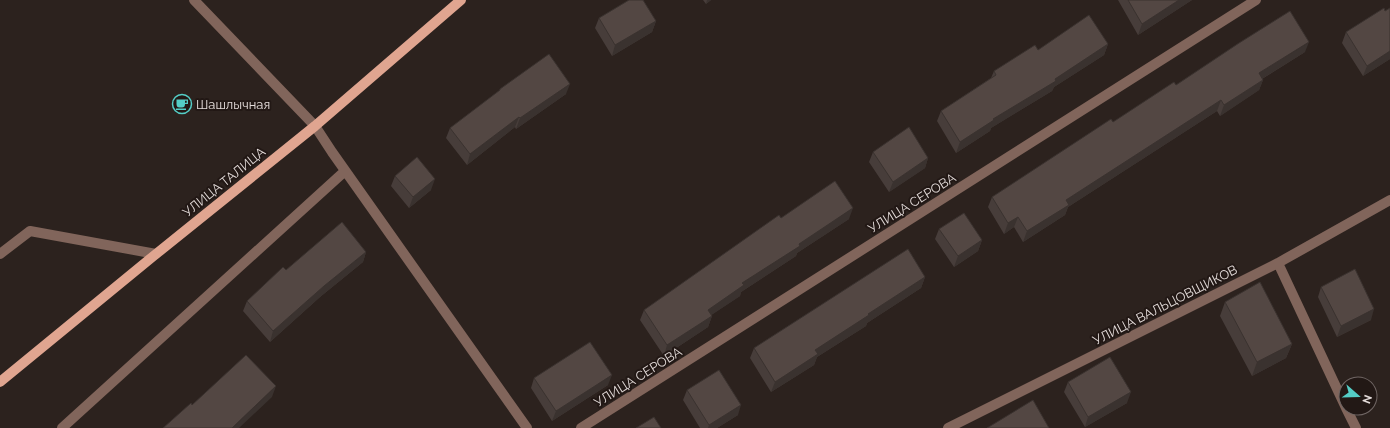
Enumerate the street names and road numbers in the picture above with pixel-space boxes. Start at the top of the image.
street label: УЛИЦА ТАЛИЦА [180,144,268,220]
street label: УЛИЦА СЕРОВА [865,170,959,236]
street label: УЛИЦА ВАЛЬЦОВЩИКОВ [1090,262,1240,348]
street label: УЛИЦА СЕРОВА [591,344,685,410]

